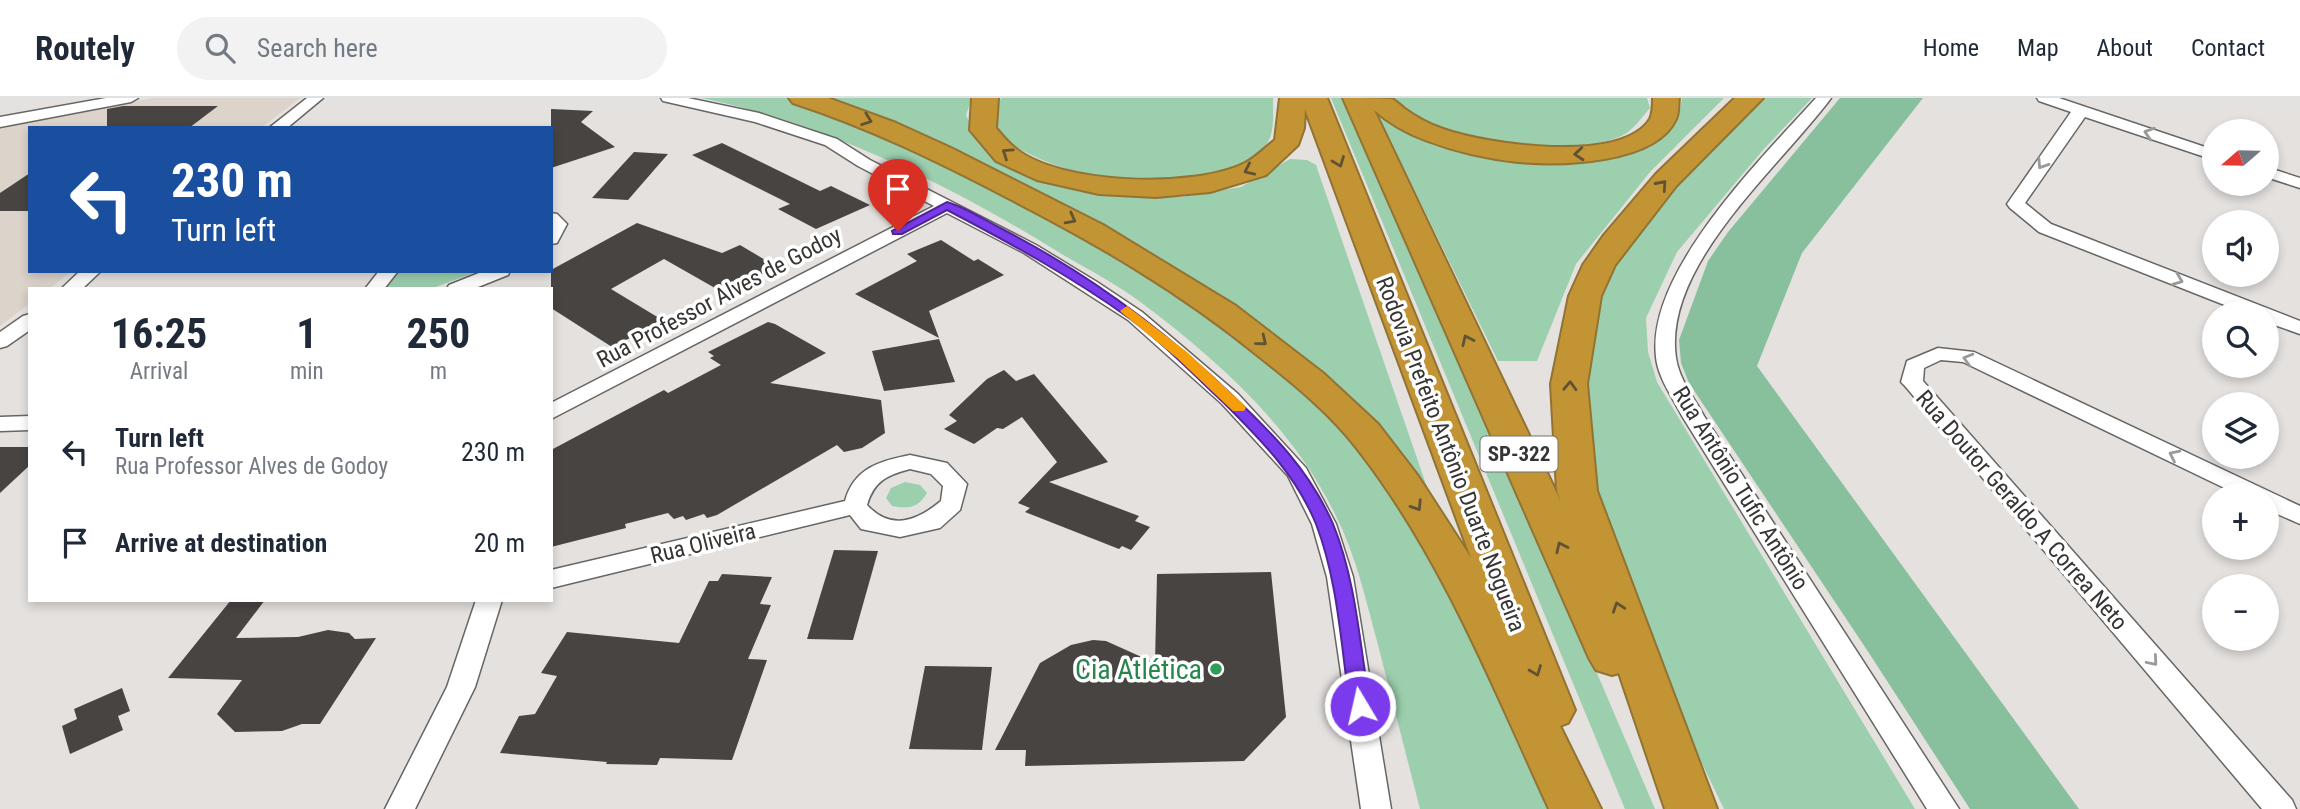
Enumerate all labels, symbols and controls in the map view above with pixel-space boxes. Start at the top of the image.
search box [177,17,667,80]
text: Routely [35,29,135,68]
icon: search [201,29,239,67]
text: Search here [257,33,378,63]
text: Home [1923,34,1979,62]
text: Map [2017,34,2059,62]
text: About [2097,34,2153,62]
text: Contact [2191,34,2265,62]
one-way arrow [860,112,872,126]
north arrow [2202,119,2278,196]
map controls [2202,119,2279,651]
one-way arrow [2143,127,2156,141]
one-way arrow [1574,146,1585,161]
one-way arrow [1002,149,1015,161]
text: 230 m [171,152,293,209]
icon: left [56,154,147,245]
one-way arrow [1330,155,1344,167]
one-way arrow [2037,157,2050,170]
pin [868,159,928,231]
one-way arrow [1244,162,1257,176]
icon: arrive [879,170,917,208]
one-way arrow [1654,180,1666,193]
button: sound [2202,210,2279,287]
text: Turn left [171,211,276,249]
one-way arrow [1064,211,1077,224]
street label: Rua Professor Alves de Godoy [592,221,846,373]
one-way arrow [2171,272,2183,286]
street label: Rodovia Prefeito Antônio Duarte Nogueira [1370,273,1531,636]
button: search [2202,301,2279,378]
text: 16:25 [111,309,207,358]
text: 1 [296,309,317,358]
text: 250 [406,309,470,358]
one-way arrow [1255,333,1267,346]
one-way arrow [1461,335,1475,347]
one-way arrow [1963,352,1975,367]
text: Arrival [130,358,188,385]
text: min [290,358,324,385]
text: m [430,358,447,385]
one-way arrow [1563,381,1578,392]
street label: Rua Antônio Tufic Antônio [1667,382,1814,595]
street label: Rua Doutor Geraldo A Correa Neto [1910,385,2133,636]
button: layers [2202,392,2279,469]
text: Turn left [115,423,204,453]
icon: left [56,433,94,471]
road number: SP-322 [1480,436,1558,472]
text: 230 m [461,437,525,467]
one-way arrow [2169,449,2181,463]
text: Rua Professor Alves de Godoy [115,453,388,480]
button: + [2202,483,2279,560]
one-way arrow [1408,499,1421,512]
street label: Rua Oliveira [648,517,758,570]
icon: arrive [56,524,94,562]
text: Arrive at destination [115,528,327,558]
text: 20 m [474,528,525,558]
one-way arrow [1556,541,1570,554]
button: − [2202,574,2279,651]
one-way arrow [1612,601,1626,613]
one-way arrow [2145,652,2157,665]
place label: Cia Atlética [1075,653,1202,686]
marker: Cia Atlética [1208,661,1224,677]
one-way arrow [1527,664,1541,676]
position arrow [1323,669,1397,743]

